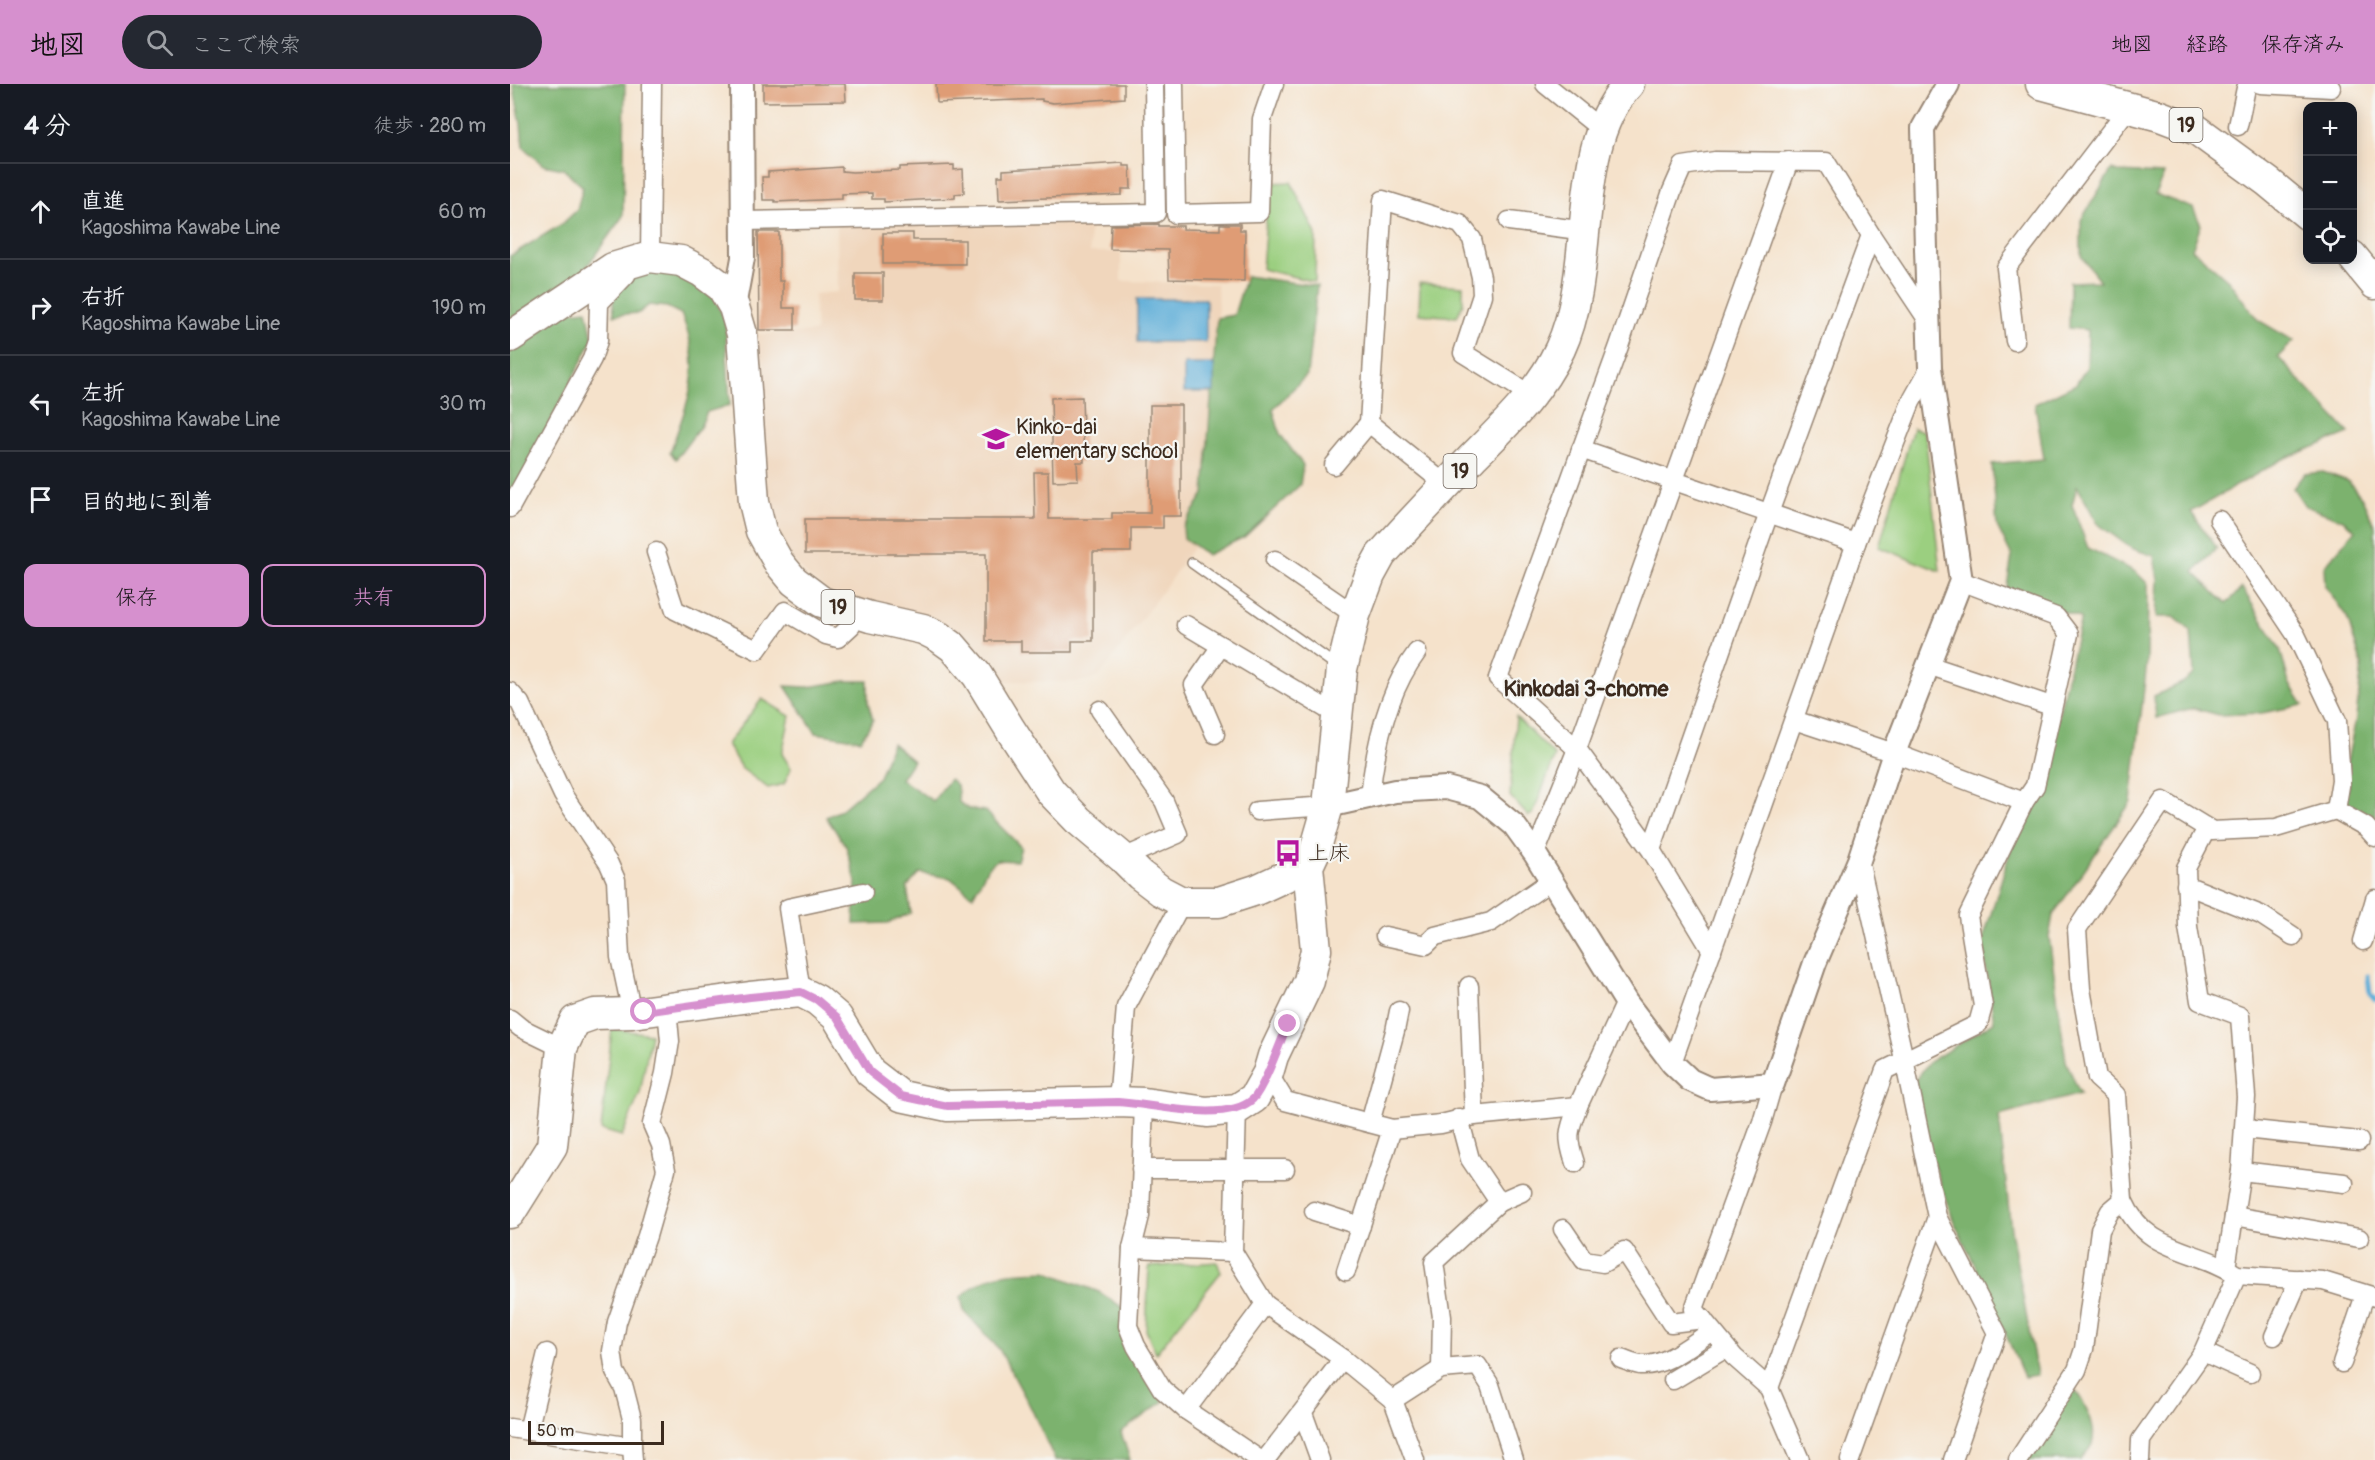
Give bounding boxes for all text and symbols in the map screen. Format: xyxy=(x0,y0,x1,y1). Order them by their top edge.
search box xyxy=(122,15,542,69)
icon: search xyxy=(143,26,176,59)
text: 地図 xyxy=(30,28,86,63)
text: ここで検索 xyxy=(191,31,301,59)
text: 地図 xyxy=(2111,31,2153,58)
text: 経路 xyxy=(2186,31,2228,58)
text: 保存済み xyxy=(2261,31,2345,58)
map controls xyxy=(2303,102,2357,264)
button: + xyxy=(2303,102,2357,156)
road number: 19 xyxy=(2170,108,2202,142)
text: 4 分 xyxy=(24,110,71,142)
text: 徒歩 · 280 m xyxy=(374,113,486,138)
button: − xyxy=(2303,156,2357,210)
text: 直進 xyxy=(81,187,125,215)
icon: ahead xyxy=(24,195,57,228)
text: 60 m xyxy=(439,199,486,224)
button: locate xyxy=(2303,210,2357,264)
text: Kagoshima Kawabe Line xyxy=(81,215,280,240)
text: 右折 xyxy=(81,283,125,311)
icon: right xyxy=(24,291,57,324)
text: 190 m xyxy=(432,295,486,320)
text: Kagoshima Kawabe Line xyxy=(81,311,280,336)
text: 左折 xyxy=(81,379,125,407)
icon: left xyxy=(24,387,57,420)
text: 30 m xyxy=(439,391,486,416)
text: Kagoshima Kawabe Line xyxy=(81,407,280,432)
place label: Kinko-dai elementary school xyxy=(1016,414,1178,465)
school or university icon: Kinko-dai elementary school xyxy=(981,424,1011,454)
road number: 19 xyxy=(1444,454,1476,488)
icon: arrive xyxy=(24,483,57,516)
text: 目的地に到着 xyxy=(81,488,213,516)
button: 保存 xyxy=(24,564,249,627)
button: 共有 xyxy=(261,564,486,627)
road number: 19 xyxy=(822,590,854,624)
district label: Kinkodai 3-chome xyxy=(1504,675,1670,703)
bus stop icon: 上床 xyxy=(1273,838,1303,868)
place label: 上床 xyxy=(1308,840,1350,867)
route start xyxy=(630,998,656,1024)
route end xyxy=(1274,1010,1300,1036)
scale bar xyxy=(528,1418,664,1446)
text: 50 m xyxy=(537,1421,574,1441)

